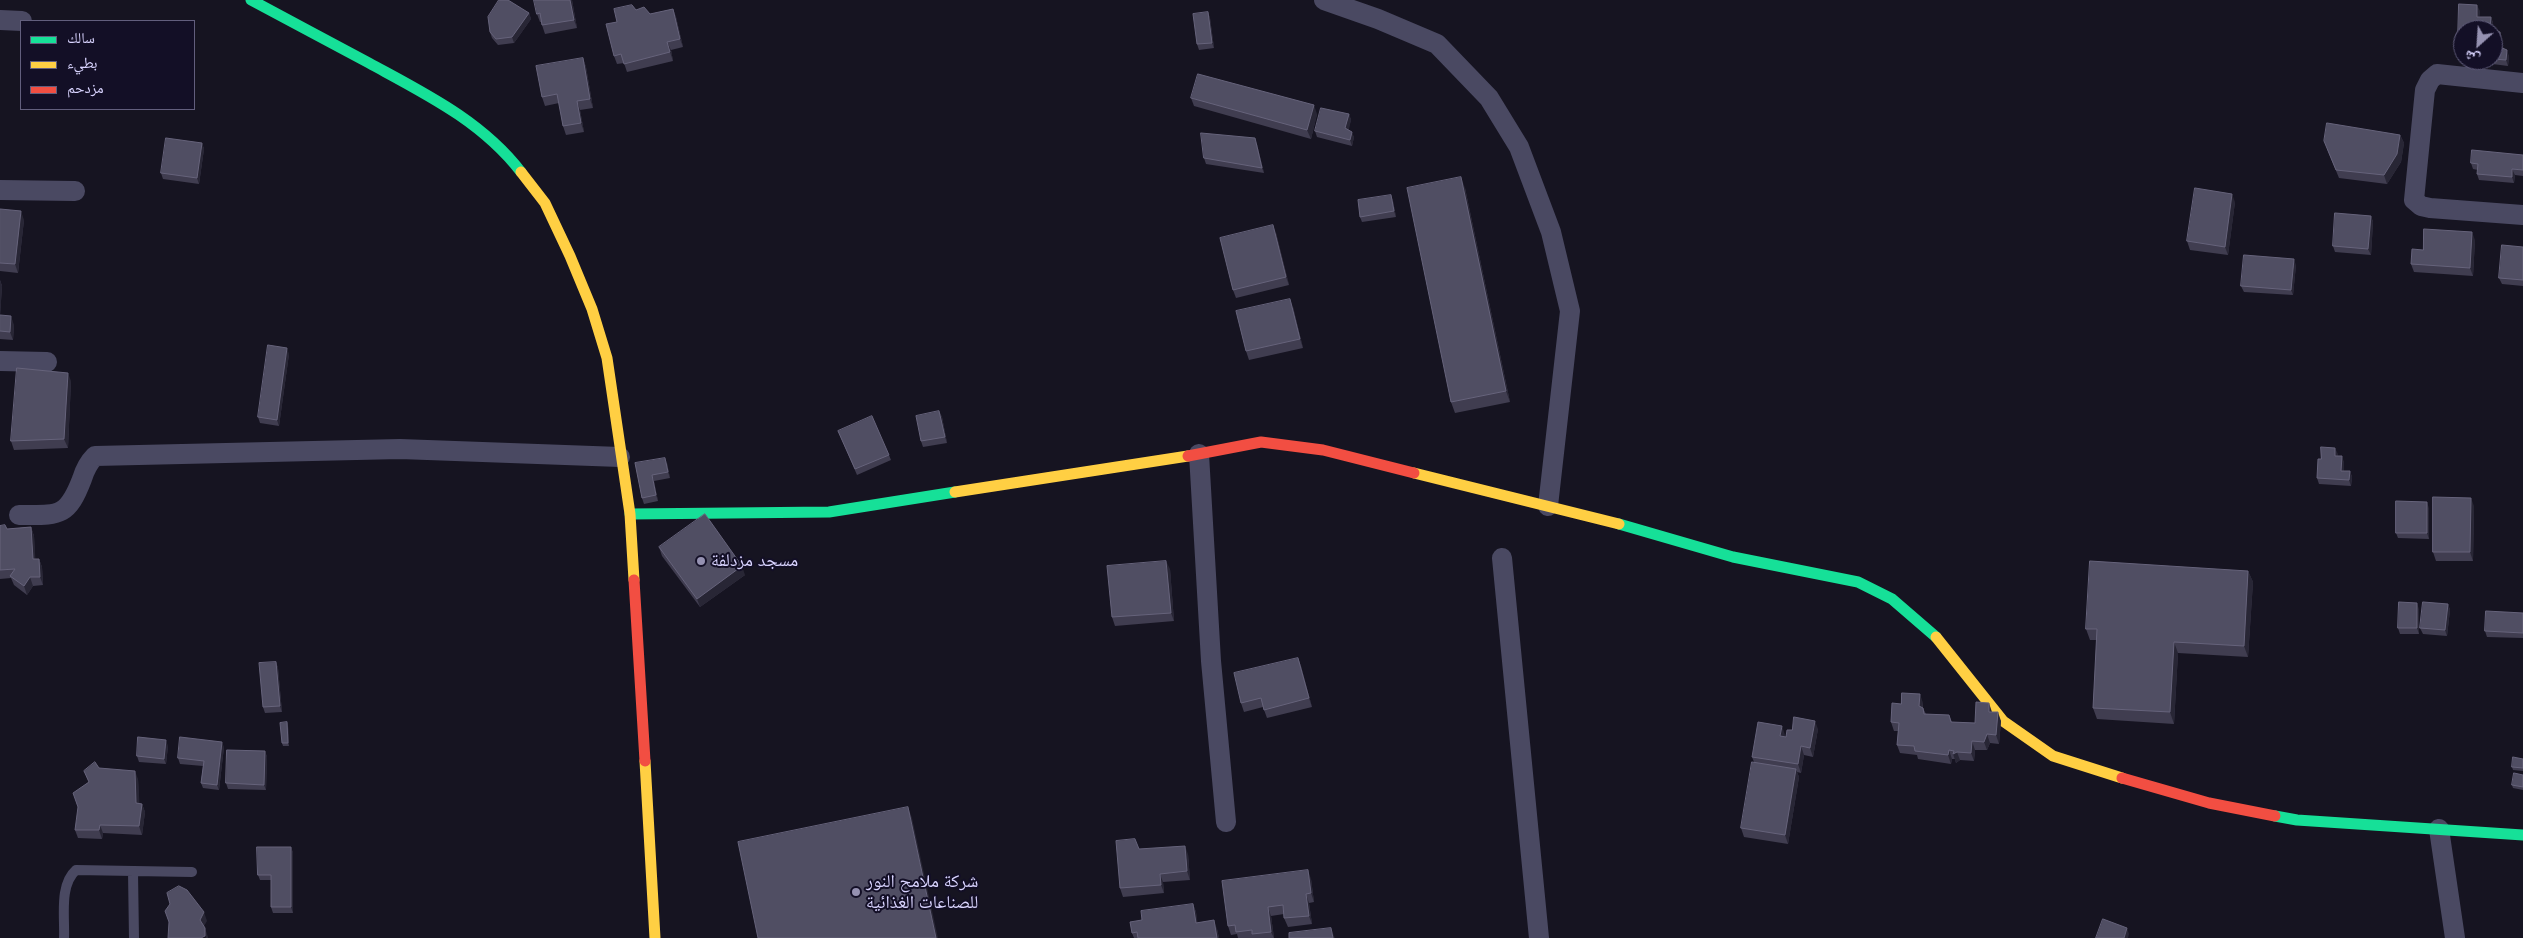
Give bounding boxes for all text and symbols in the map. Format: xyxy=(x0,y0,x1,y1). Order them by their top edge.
legend xyxy=(20,20,195,110)
north arrow xyxy=(2453,20,2503,70)
text: سالك xyxy=(67,27,95,48)
text: ش xyxy=(2461,45,2483,70)
text: بطيء xyxy=(67,52,97,73)
text: مزدحم xyxy=(67,77,104,98)
place label: مسجد مزدلفة xyxy=(711,550,798,572)
marker: مسجد مزدلفة xyxy=(695,555,707,567)
place label: شركة ملامح النور للصناعات الغذائية xyxy=(866,871,978,914)
marker: شركة ملامح النور للصناعات الغذائية xyxy=(850,886,862,898)

